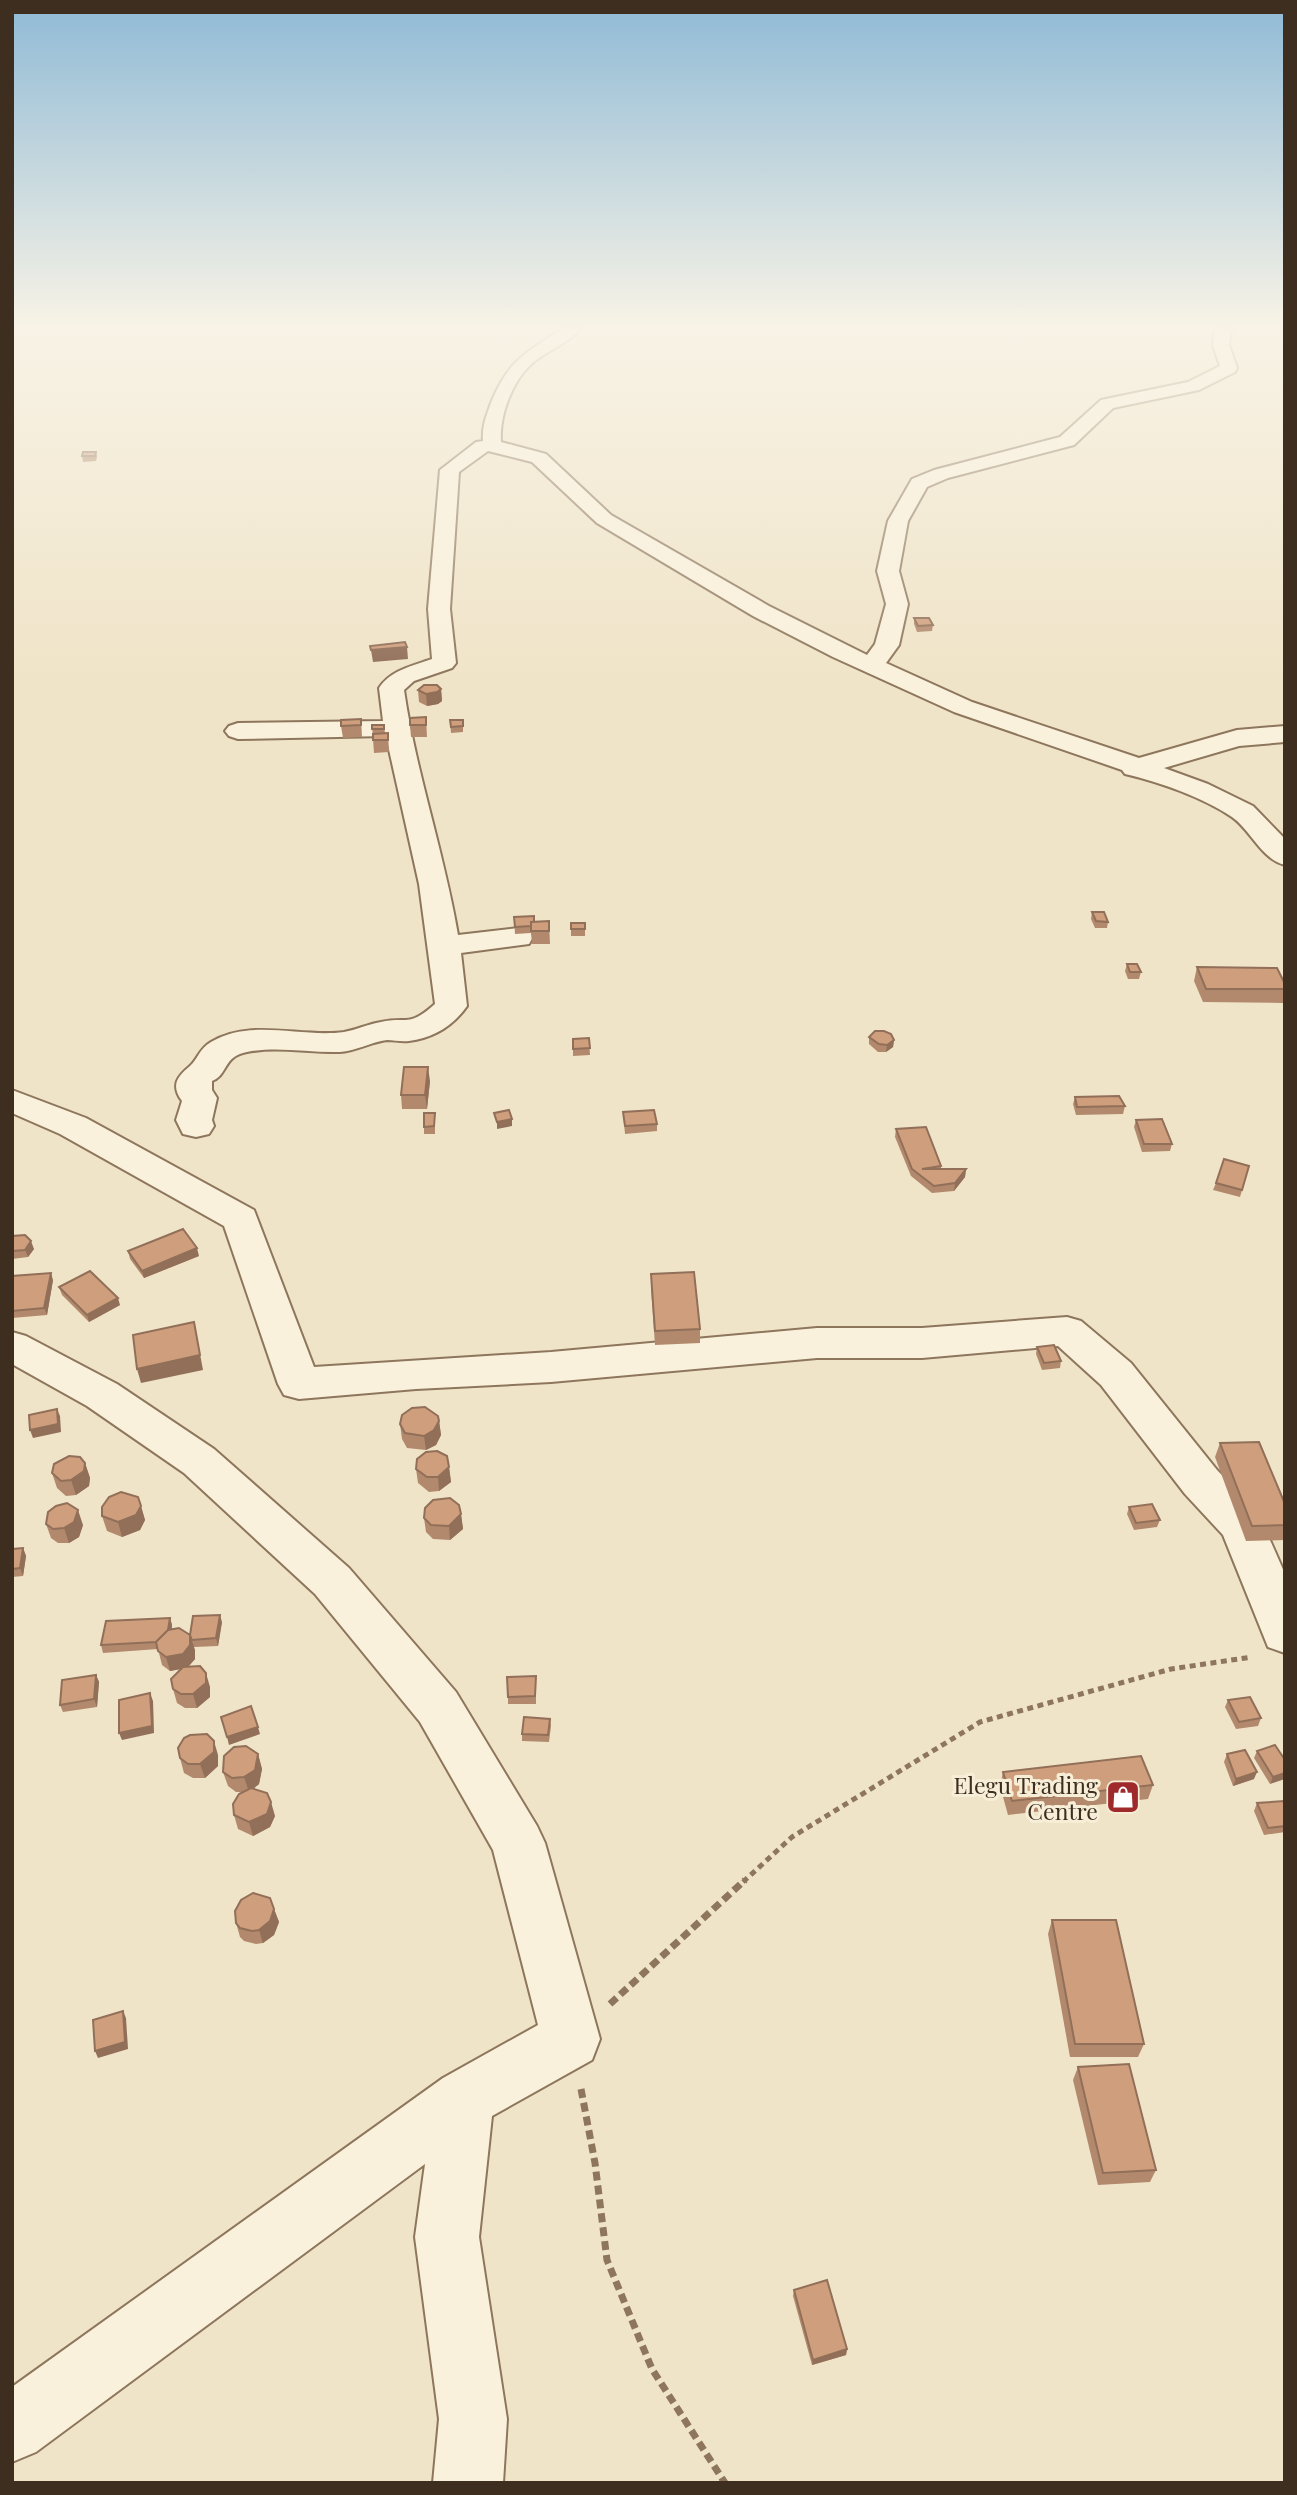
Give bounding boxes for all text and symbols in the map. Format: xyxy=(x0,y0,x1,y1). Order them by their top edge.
place label: Elegu Trading Centre xyxy=(954,1769,1098,1826)
shop icon: Elegu Trading Centre xyxy=(1104,1778,1142,1816)

